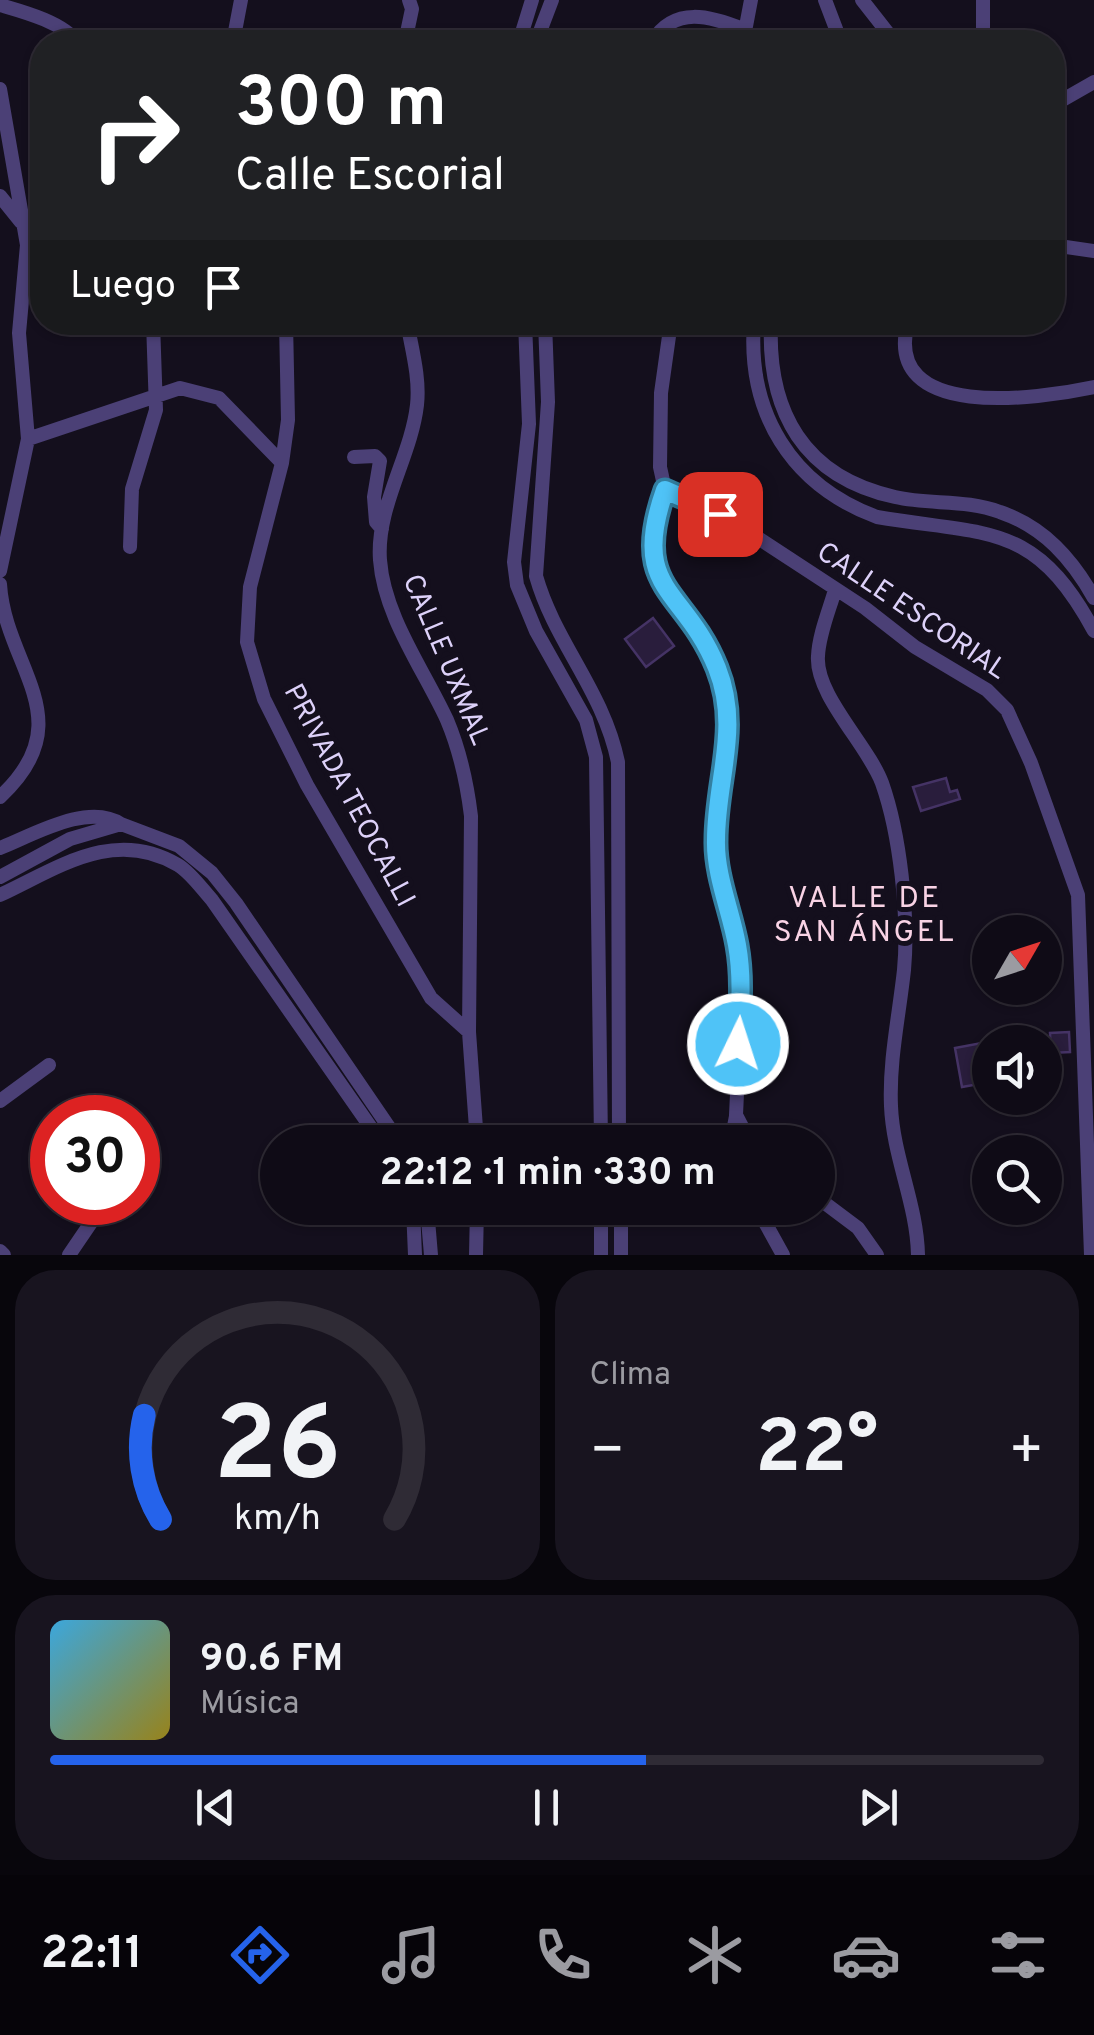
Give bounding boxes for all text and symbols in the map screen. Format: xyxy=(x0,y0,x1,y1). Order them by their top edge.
text: 300 m xyxy=(235,62,447,151)
icon: right xyxy=(70,70,200,200)
text: Calle Escorial xyxy=(235,149,505,206)
icon: arrive xyxy=(196,260,251,315)
text: Luego xyxy=(70,263,176,312)
pin xyxy=(678,472,763,557)
icon: arrive xyxy=(693,487,748,542)
street label: CALLE ESCORIAL xyxy=(809,535,1013,689)
street label: CALLE UXMAL xyxy=(393,569,497,751)
street label: PRIVADA TEOCALLI xyxy=(274,678,422,914)
district label: VALLE DE SAN ÁNGEL xyxy=(774,881,956,952)
north arrow xyxy=(972,915,1062,1005)
map controls xyxy=(972,915,1062,1225)
position arrow xyxy=(686,992,790,1096)
button: sound xyxy=(972,1025,1062,1115)
speed limit sign: 30 xyxy=(30,1095,160,1225)
button: search xyxy=(972,1135,1062,1225)
text: 22:12 · 1 min · 330 m xyxy=(379,1150,716,1199)
text: Clima xyxy=(590,1356,671,1396)
text: 26 xyxy=(213,1385,341,1517)
text: 22° xyxy=(755,1404,878,1499)
text: − xyxy=(590,1418,625,1488)
text: + xyxy=(1009,1418,1044,1488)
text: km/h xyxy=(234,1497,321,1543)
text: 90.6 FM xyxy=(200,1636,343,1685)
text: Música xyxy=(200,1685,299,1725)
icon: previous xyxy=(188,1780,243,1835)
icon: pause xyxy=(519,1780,574,1835)
icon: next xyxy=(851,1780,906,1835)
icon: directions xyxy=(225,1920,295,1990)
icon: music xyxy=(376,1920,446,1990)
icon: phone xyxy=(528,1920,598,1990)
icon: climate xyxy=(680,1920,750,1990)
icon: car xyxy=(831,1920,901,1990)
icon: filters xyxy=(983,1920,1053,1990)
text: 22:11 xyxy=(41,1927,143,1984)

